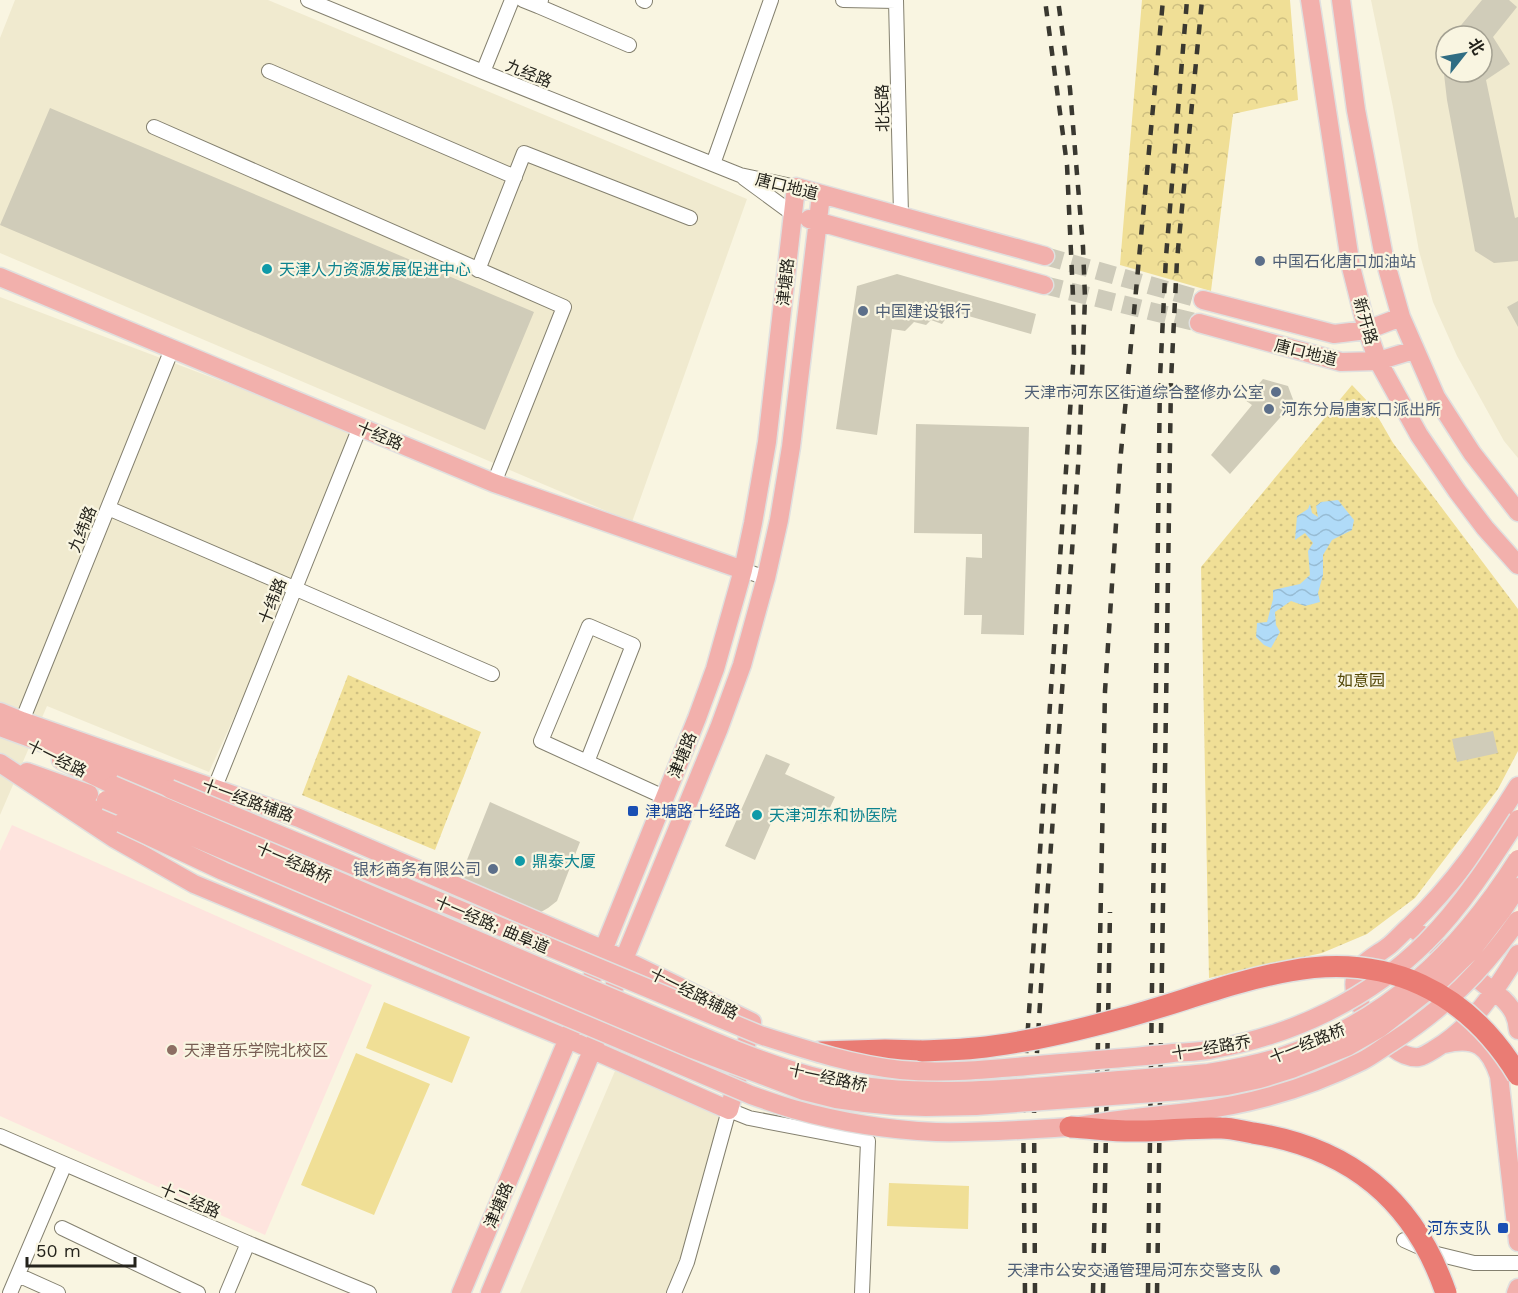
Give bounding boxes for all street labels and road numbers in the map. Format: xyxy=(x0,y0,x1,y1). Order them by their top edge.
street label: 九经路 xyxy=(503,56,555,91)
street label: 北长路 xyxy=(873,84,892,132)
street label: 唐口地道 xyxy=(754,170,820,203)
street label: 津塘路 xyxy=(774,257,797,307)
street label: 新开路 xyxy=(1350,295,1381,347)
street label: 唐口地道 xyxy=(1273,336,1339,369)
street label: 十经路 xyxy=(354,417,406,454)
street label: 九纬路 xyxy=(65,503,100,555)
street label: 十纬路 xyxy=(255,575,290,627)
street label: 津塘路 xyxy=(665,729,700,781)
street label: 十一经路 xyxy=(24,736,90,781)
street label: 十一经路辅路 xyxy=(199,775,296,826)
street label: 十一经路桥 xyxy=(253,838,334,887)
street label: 十一经路; 曲阜道 xyxy=(432,892,552,957)
street label: 十一经路辅路 xyxy=(646,964,741,1023)
street label: 十一经路桥 xyxy=(1267,1020,1348,1067)
street label: 十一经路乔 xyxy=(1170,1032,1252,1063)
street label: 十一经路桥 xyxy=(787,1060,869,1095)
street label: 十二经路 xyxy=(157,1179,223,1222)
street label: 津塘路 xyxy=(480,1179,517,1231)

